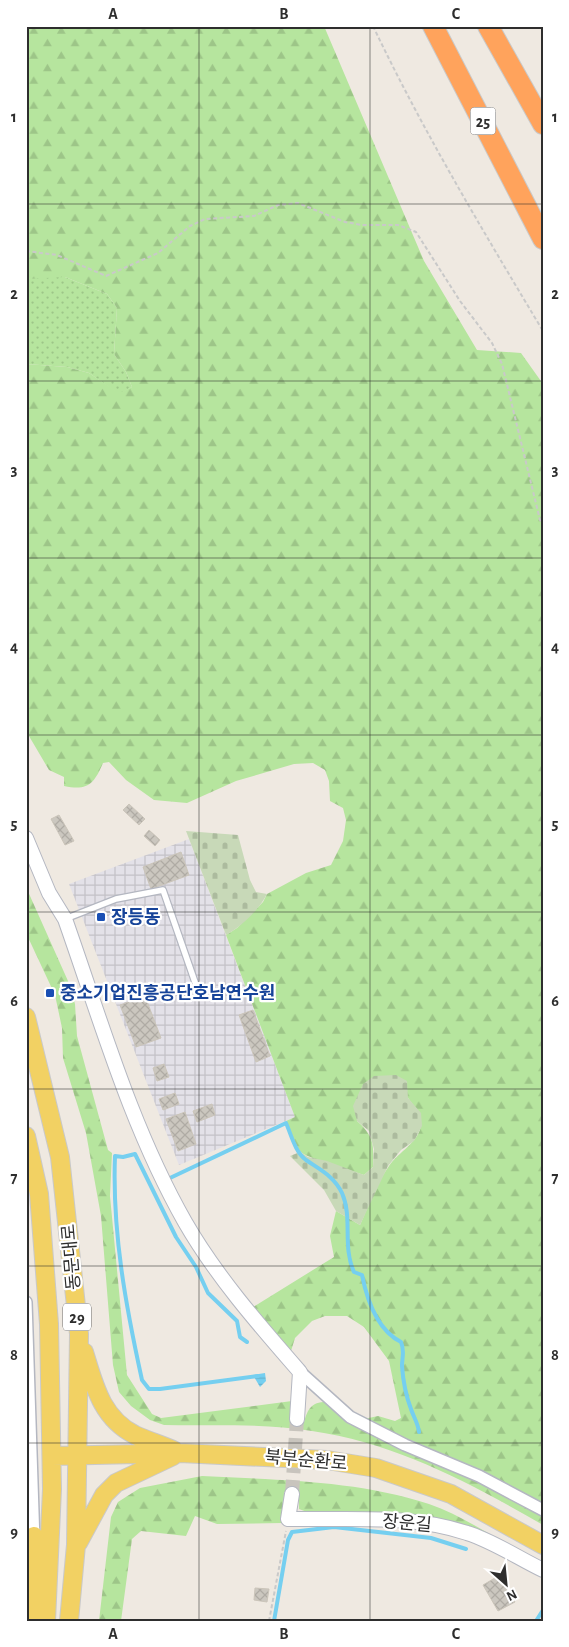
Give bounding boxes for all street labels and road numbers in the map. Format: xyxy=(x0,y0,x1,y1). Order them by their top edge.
road number: 25 xyxy=(470,108,496,134)
street label: 동문대로 xyxy=(59,1223,84,1291)
road number: 29 xyxy=(63,1304,91,1330)
street label: 북부순환로 xyxy=(264,1446,348,1474)
street label: 장운길 xyxy=(381,1511,433,1535)

